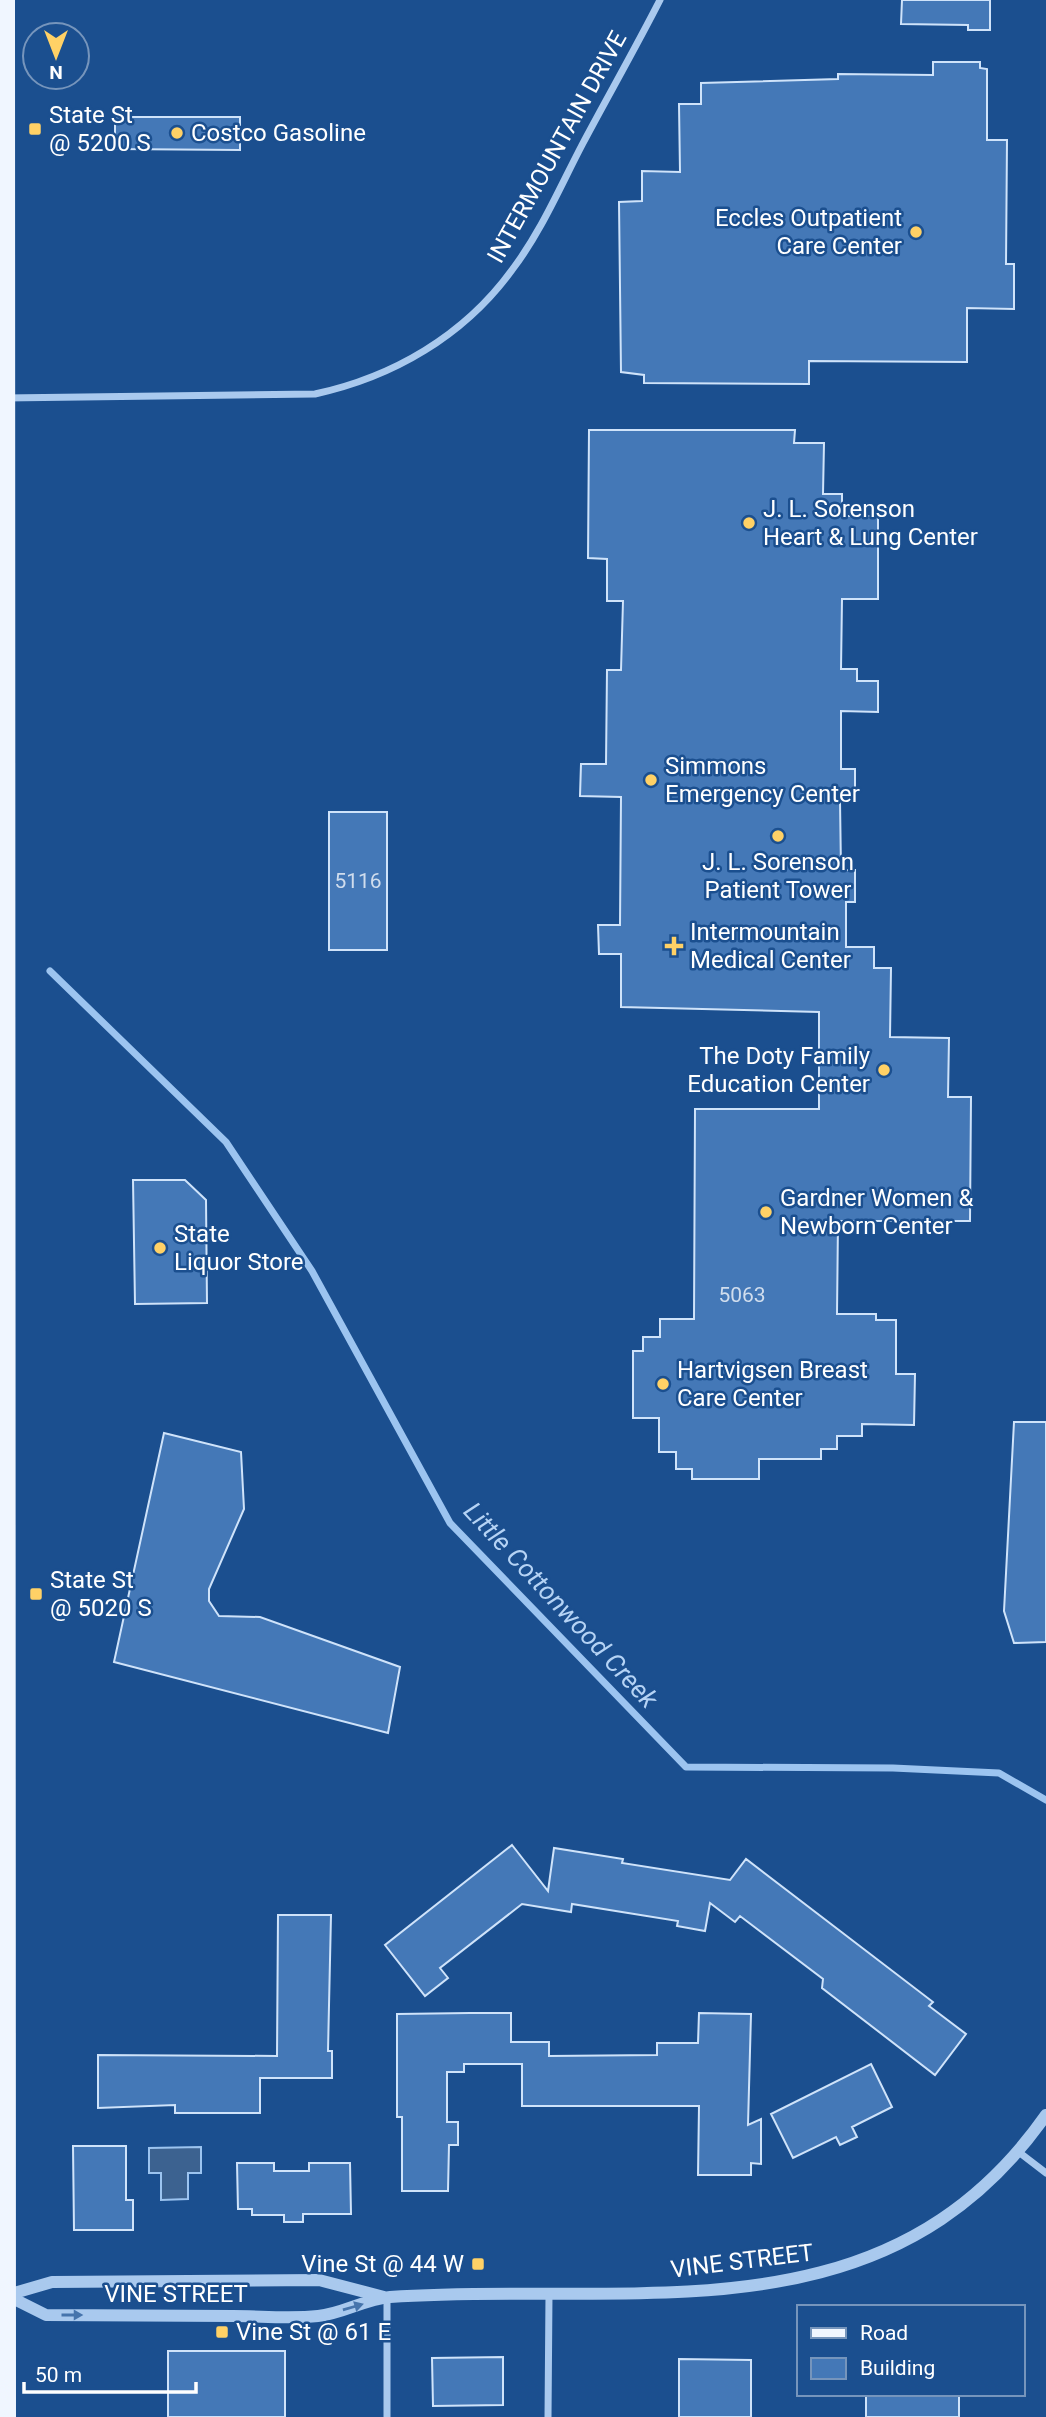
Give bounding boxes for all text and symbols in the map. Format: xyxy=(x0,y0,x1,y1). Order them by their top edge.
north arrow xyxy=(21,21,91,91)
street label: INTERMOUNTAIN DRIVE xyxy=(482,26,632,268)
text: N xyxy=(49,61,63,84)
place label: State St @ 5200 S xyxy=(49,101,151,157)
place label: Costco Gasoline xyxy=(191,119,366,147)
marker: State St @ 5200 S xyxy=(27,121,43,137)
marker: Costco Gasoline xyxy=(169,125,185,141)
place label: Eccles Outpatient Care Center xyxy=(715,204,902,260)
marker: Eccles Outpatient Care Center xyxy=(908,224,924,240)
place label: J. L. Sorenson Heart & Lung Center xyxy=(763,495,978,551)
marker: J. L. Sorenson Heart & Lung Center xyxy=(741,515,757,531)
place label: Simmons Emergency Center xyxy=(665,752,860,808)
marker: Simmons Emergency Center xyxy=(643,772,659,788)
marker: J. L. Sorenson Patient Tower xyxy=(770,828,786,844)
place label: J. L. Sorenson Patient Tower xyxy=(702,848,854,904)
house number: 5116 xyxy=(334,869,382,893)
place label: Intermountain Medical Center xyxy=(690,918,851,974)
marker: Intermountain Medical Center xyxy=(664,936,684,956)
place label: The Doty Family Education Center xyxy=(687,1042,871,1098)
marker: The Doty Family Education Center xyxy=(876,1062,892,1078)
place label: Gardner Women & Newborn Center xyxy=(780,1184,974,1240)
marker: Gardner Women & Newborn Center xyxy=(758,1204,774,1220)
place label: State Liquor Store xyxy=(174,1220,304,1276)
marker: State Liquor Store xyxy=(152,1240,168,1256)
house number: 5063 xyxy=(718,1283,766,1307)
place label: Hartvigsen Breast Care Center xyxy=(677,1356,868,1412)
marker: Hartvigsen Breast Care Center xyxy=(655,1376,671,1392)
water label: Little Cottonwood Creek xyxy=(458,1496,665,1715)
place label: State St @ 5020 S xyxy=(50,1566,152,1622)
marker: State St @ 5020 S xyxy=(28,1586,44,1602)
street label: VINE STREET xyxy=(669,2238,815,2284)
place label: Vine St @ 44 W xyxy=(301,2250,464,2278)
marker: Vine St @ 44 W xyxy=(470,2256,486,2272)
street label: VINE STREET xyxy=(104,2280,248,2308)
one-way arrow xyxy=(343,2301,364,2311)
legend xyxy=(797,2305,1025,2396)
one-way arrow xyxy=(61,2309,83,2321)
place label: Vine St @ 61 E xyxy=(236,2318,391,2346)
text: Road xyxy=(860,2321,908,2345)
marker: Vine St @ 61 E xyxy=(214,2324,230,2340)
scale bar xyxy=(24,2350,196,2394)
text: Building xyxy=(860,2356,935,2380)
text: 50 m xyxy=(35,2363,82,2387)

